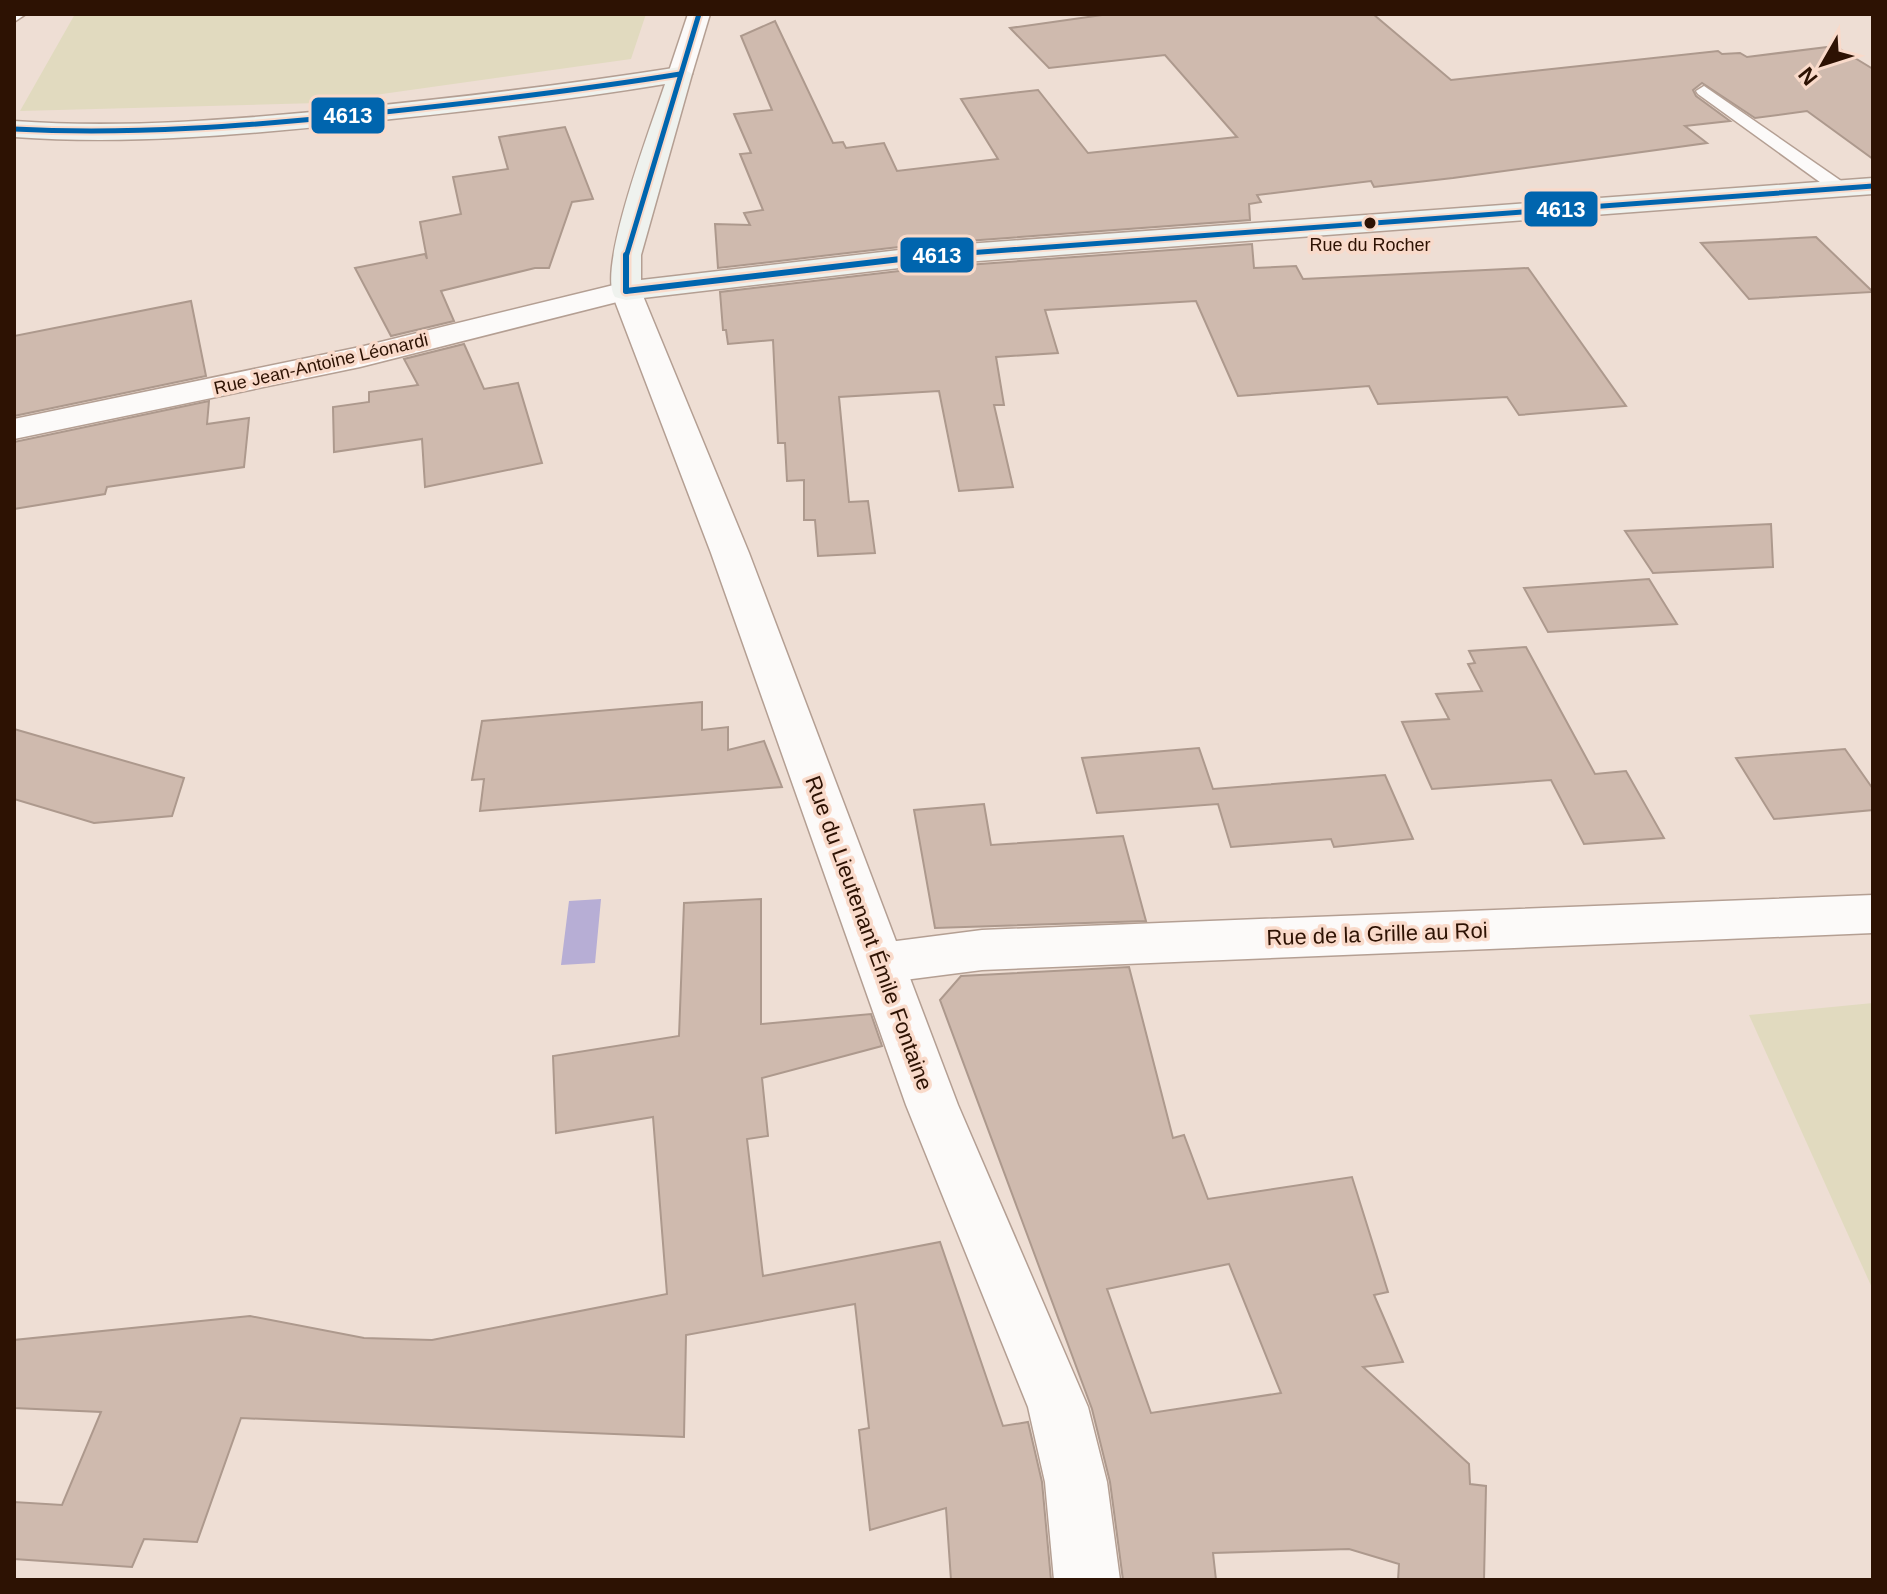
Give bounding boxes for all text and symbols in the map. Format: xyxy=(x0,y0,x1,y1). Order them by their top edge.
north arrow xyxy=(1783,24,1863,104)
text: N xyxy=(1793,62,1823,90)
line badge: 4613 xyxy=(310,96,386,135)
text: 4613 xyxy=(324,103,372,128)
line badge: 4613 xyxy=(1523,190,1599,228)
text: 4613 xyxy=(1537,197,1585,222)
marker: Rue du Rocher xyxy=(1362,215,1378,231)
place label: Rue du Rocher xyxy=(1309,235,1431,255)
line badge: 4613 xyxy=(899,236,975,274)
text: 4613 xyxy=(913,243,961,268)
street label: Rue Jean-Antoine Léonardi xyxy=(212,330,430,398)
street label: Rue du Lieutenant Émile Fontaine xyxy=(800,772,938,1094)
street label: Rue de la Grille au Roi xyxy=(1266,918,1488,950)

